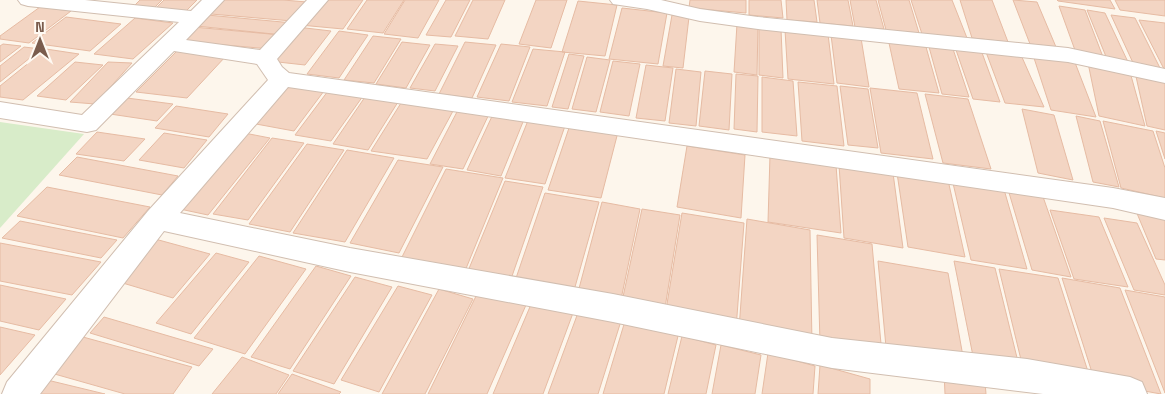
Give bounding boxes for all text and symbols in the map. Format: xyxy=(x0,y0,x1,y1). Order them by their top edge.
north arrow xyxy=(15,15,65,65)
text: N xyxy=(35,18,45,36)

